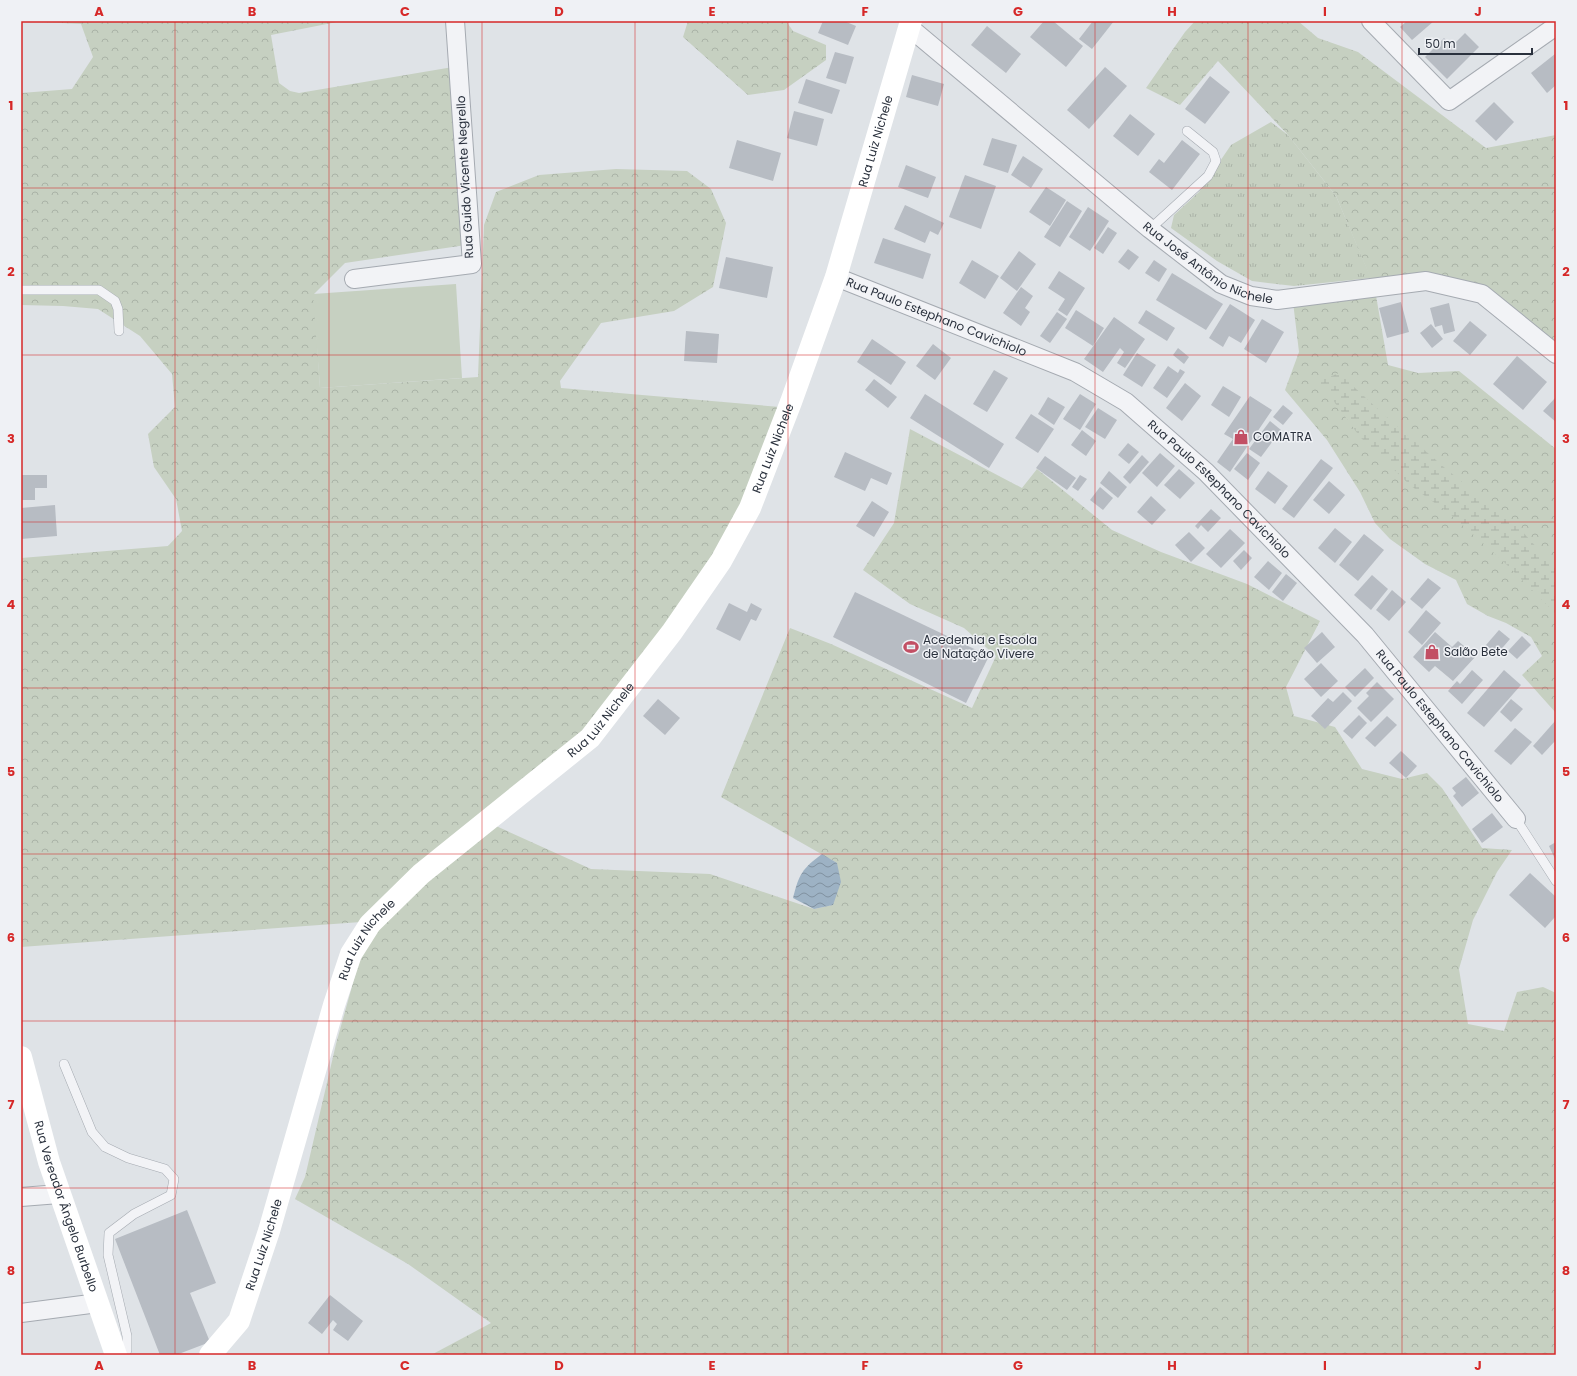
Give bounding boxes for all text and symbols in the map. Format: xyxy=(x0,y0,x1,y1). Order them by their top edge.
text: A xyxy=(94,2,104,21)
text: B xyxy=(248,2,257,21)
text: C xyxy=(400,2,410,21)
text: D xyxy=(554,2,564,21)
text: E xyxy=(708,2,716,21)
text: F xyxy=(861,2,869,21)
text: G xyxy=(1013,2,1023,21)
text: H xyxy=(1167,2,1177,21)
text: I xyxy=(1323,2,1327,21)
text: J xyxy=(1474,2,1482,21)
scale bar xyxy=(1419,30,1532,56)
text: 50 m xyxy=(1425,35,1456,52)
street label: Rua Luiz Nichele xyxy=(854,93,897,189)
street label: Rua Guido Vicente Negrello xyxy=(452,95,477,259)
text: 1 xyxy=(9,96,13,115)
text: 1 xyxy=(1564,96,1568,115)
street label: Rua José Antônio Nichele xyxy=(1140,218,1274,307)
text: 2 xyxy=(7,262,15,281)
text: 2 xyxy=(1562,262,1570,281)
street label: Rua Paulo Estephano Cavichiolo xyxy=(844,273,1030,360)
street label: Rua Luiz Nichele xyxy=(748,401,798,496)
street label: Rua Paulo Estephano Cavichiolo xyxy=(1144,416,1295,562)
shop icon: COMATRA xyxy=(1232,428,1250,446)
place label: COMATRA xyxy=(1253,428,1312,445)
text: 3 xyxy=(7,429,15,448)
text: 3 xyxy=(1562,429,1570,448)
text: 4 xyxy=(7,595,16,614)
text: 4 xyxy=(1562,595,1571,614)
place label: Acedemia e Escola de Natação Vivere xyxy=(923,631,1037,662)
sports icon: Acedemia e Escola de Natação Vivere xyxy=(902,638,920,656)
shop icon: Salão Bete xyxy=(1423,643,1441,661)
place label: Salão Bete xyxy=(1444,643,1508,660)
street label: Rua Paulo Estephano Cavichiolo xyxy=(1372,646,1508,806)
street label: Rua Luiz Nichele xyxy=(563,679,638,761)
text: 5 xyxy=(7,762,15,781)
text: 5 xyxy=(1562,762,1570,781)
street label: Rua Luiz Nichele xyxy=(334,895,399,982)
text: 6 xyxy=(7,928,15,947)
text: 6 xyxy=(1562,928,1570,947)
text: 7 xyxy=(8,1095,15,1114)
text: 7 xyxy=(1563,1095,1570,1114)
street label: Rua Vereador Ângelo Burbello xyxy=(30,1119,103,1294)
street label: Rua Luiz Nichele xyxy=(241,1197,286,1292)
text: 8 xyxy=(7,1261,15,1280)
text: 8 xyxy=(1562,1261,1570,1280)
text: A xyxy=(94,1356,104,1375)
text: B xyxy=(248,1356,257,1375)
text: C xyxy=(400,1356,410,1375)
text: D xyxy=(554,1356,564,1375)
text: E xyxy=(708,1356,716,1375)
text: F xyxy=(861,1356,869,1375)
text: G xyxy=(1013,1356,1023,1375)
text: H xyxy=(1167,1356,1177,1375)
text: I xyxy=(1323,1356,1327,1375)
text: J xyxy=(1474,1356,1482,1375)

